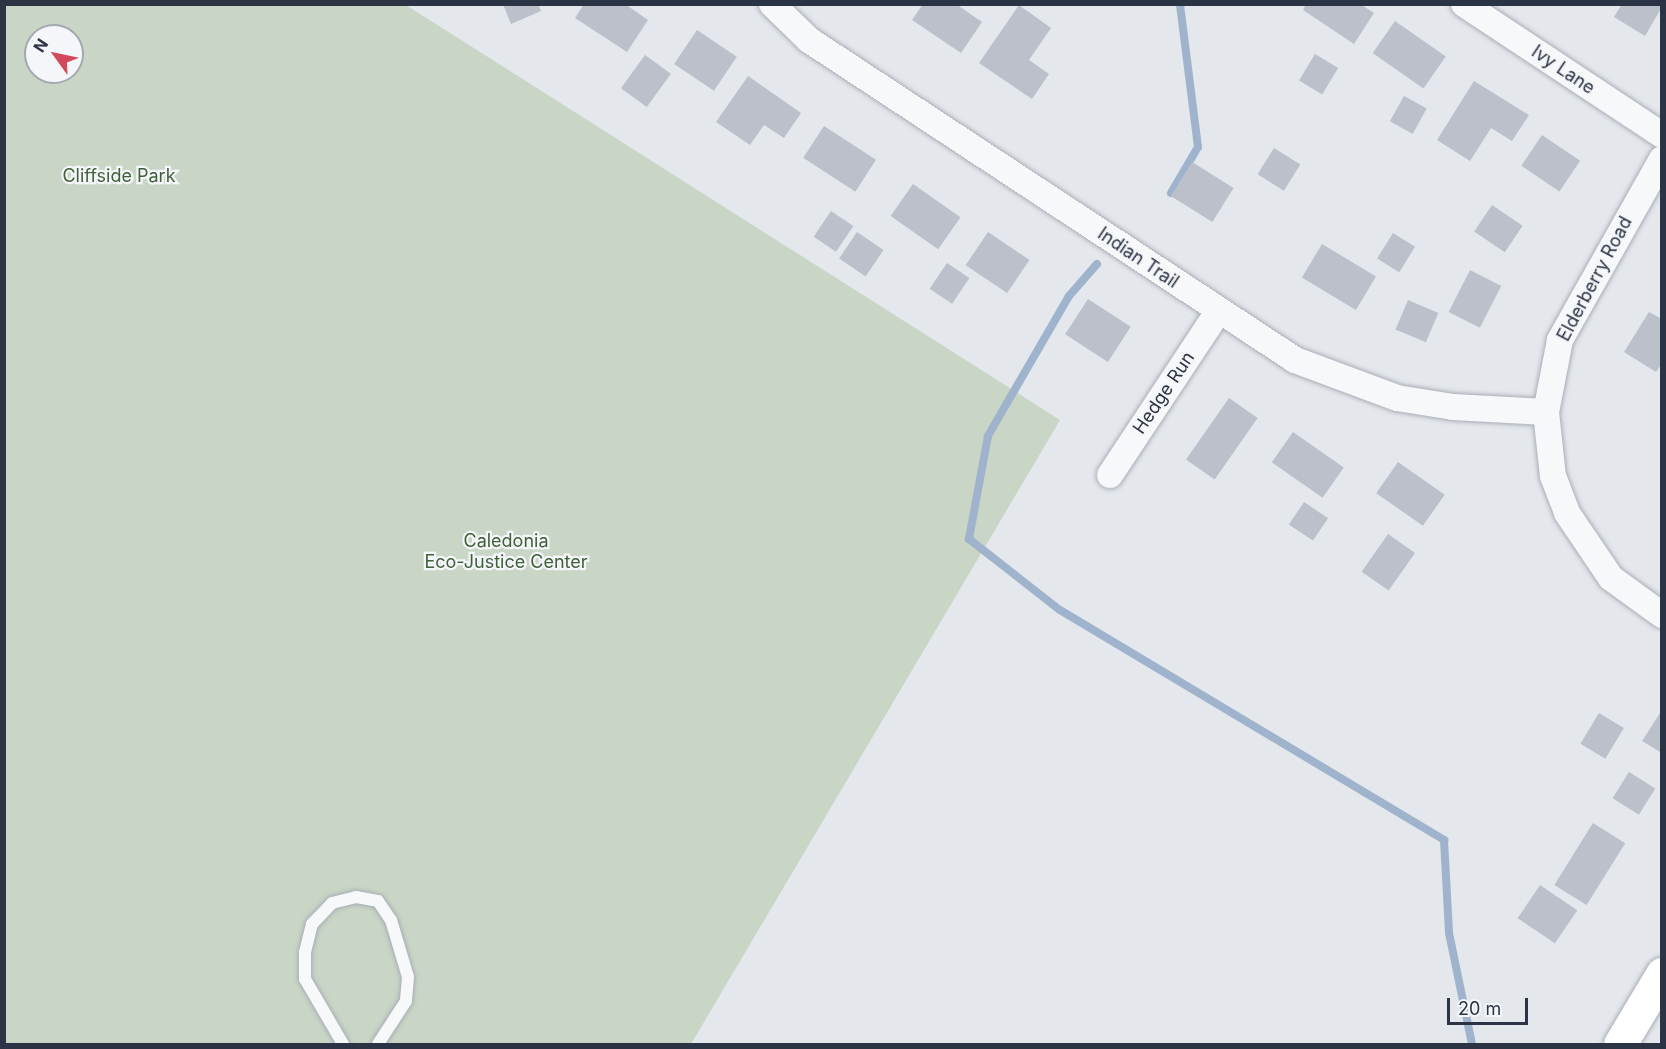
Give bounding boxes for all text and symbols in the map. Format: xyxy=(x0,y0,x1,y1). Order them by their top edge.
north arrow xyxy=(24,24,84,84)
text: N xyxy=(29,35,52,56)
street label: Ivy Lane xyxy=(1527,41,1599,99)
park label: Cliffside Park xyxy=(62,165,176,187)
street label: Elderberry Road xyxy=(1553,213,1637,345)
street label: Indian Trail xyxy=(1093,223,1183,293)
street label: Hedge Run xyxy=(1129,348,1199,438)
park label: Caledonia Eco-Justice Center xyxy=(424,531,588,574)
scale bar xyxy=(1450,986,1531,1024)
text: 20 m xyxy=(1458,998,1501,1019)

